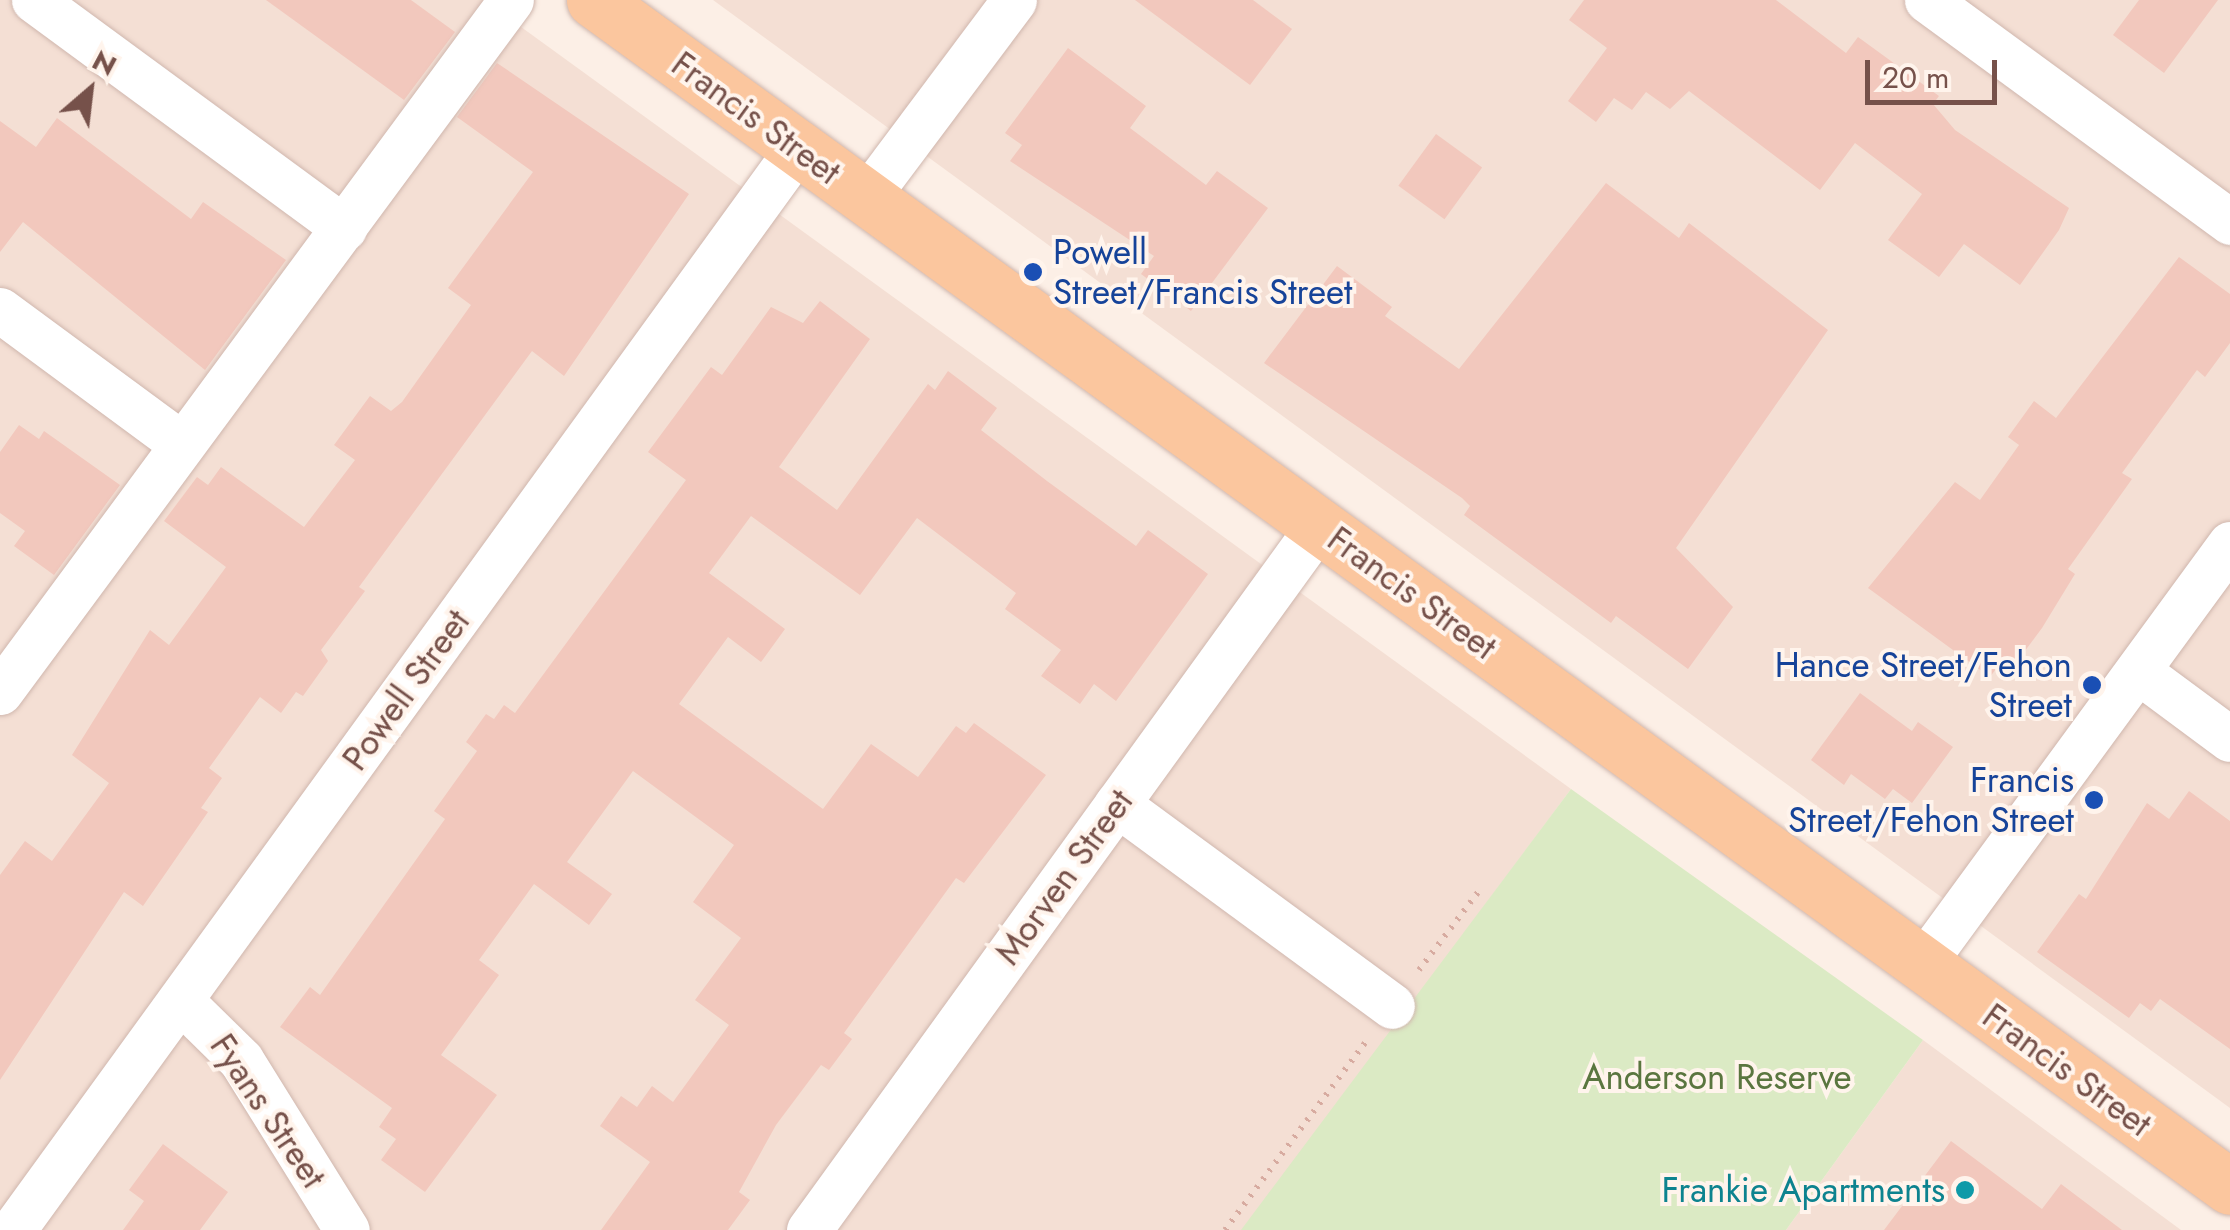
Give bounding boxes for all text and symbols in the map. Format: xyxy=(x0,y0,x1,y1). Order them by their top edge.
north arrow xyxy=(40,40,140,140)
text: N xyxy=(85,40,124,86)
scale bar xyxy=(1870,40,2002,102)
street label: Francis Street xyxy=(664,43,848,193)
text: 20 m xyxy=(1882,56,1949,99)
place label: Powell Street/Francis Street xyxy=(1053,231,1352,313)
marker: Powell Street/Francis Street xyxy=(1022,261,1044,283)
street label: Francis Street xyxy=(1320,518,1504,668)
street label: Powell Street xyxy=(334,602,478,778)
place label: Hance Street/Fehon Street xyxy=(1775,644,2072,726)
marker: Hance Street/Fehon Street xyxy=(2081,674,2103,696)
place label: Francis Street/Fehon Street xyxy=(1788,759,2074,841)
street label: Morven Street xyxy=(987,781,1141,973)
marker: Francis Street/Fehon Street xyxy=(2083,789,2105,811)
street label: Francis Street xyxy=(1975,995,2159,1145)
street label: Fyans Street xyxy=(201,1026,335,1196)
park label: Anderson Reserve xyxy=(1582,1056,1852,1098)
place label: Frankie Apartments xyxy=(1661,1169,1945,1211)
marker: Frankie Apartments xyxy=(1954,1179,1976,1201)

